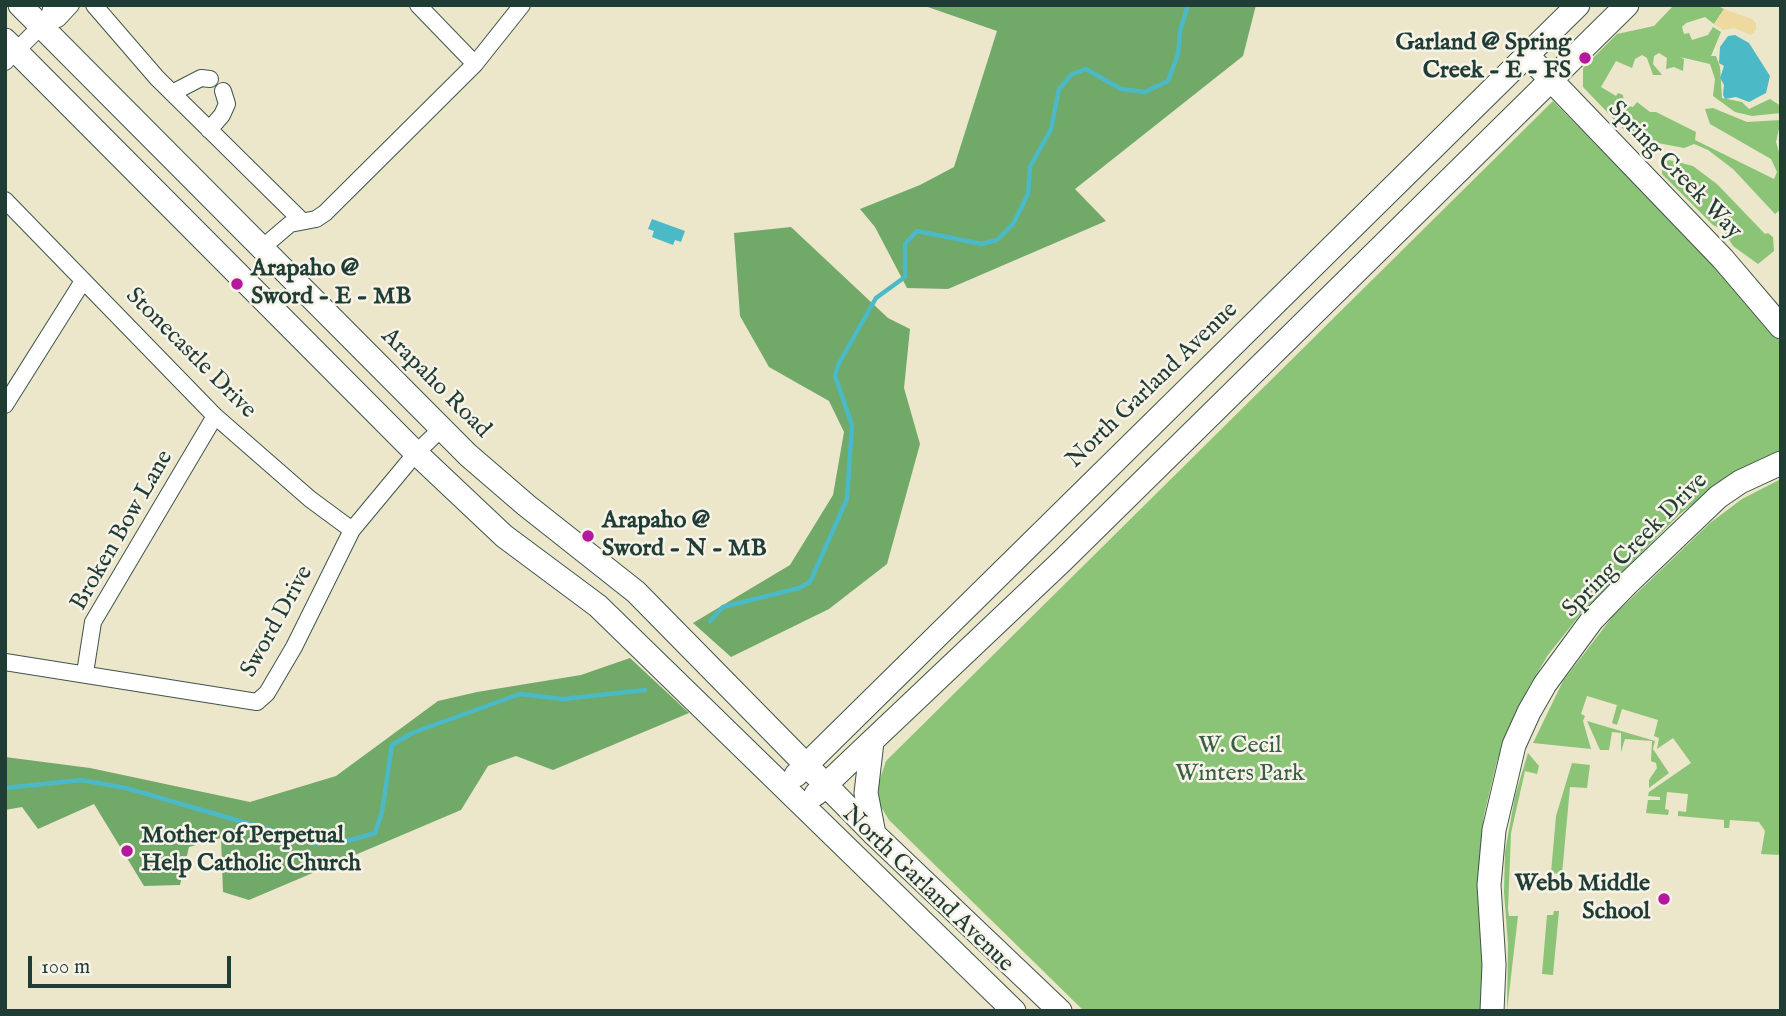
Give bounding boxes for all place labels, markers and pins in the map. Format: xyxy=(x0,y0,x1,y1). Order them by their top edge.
place label: Garland @ Spring Creek - E - FS xyxy=(1395,30,1571,86)
marker: Garland @ Spring Creek - E - FS xyxy=(1577,50,1593,66)
place label: Arapaho @ Sword - E - MB xyxy=(251,256,411,312)
marker: Arapaho @ Sword - E - MB xyxy=(229,276,245,292)
place label: Arapaho @ Sword - N - MB xyxy=(602,508,767,564)
marker: Arapaho @ Sword - N - MB xyxy=(580,528,596,544)
place label: Mother of Perpetual Help Catholic Church xyxy=(141,823,361,879)
marker: Mother of Perpetual Help Catholic Church xyxy=(119,843,135,859)
place label: Webb Middle School xyxy=(1514,871,1650,927)
marker: Webb Middle School xyxy=(1656,891,1672,907)

